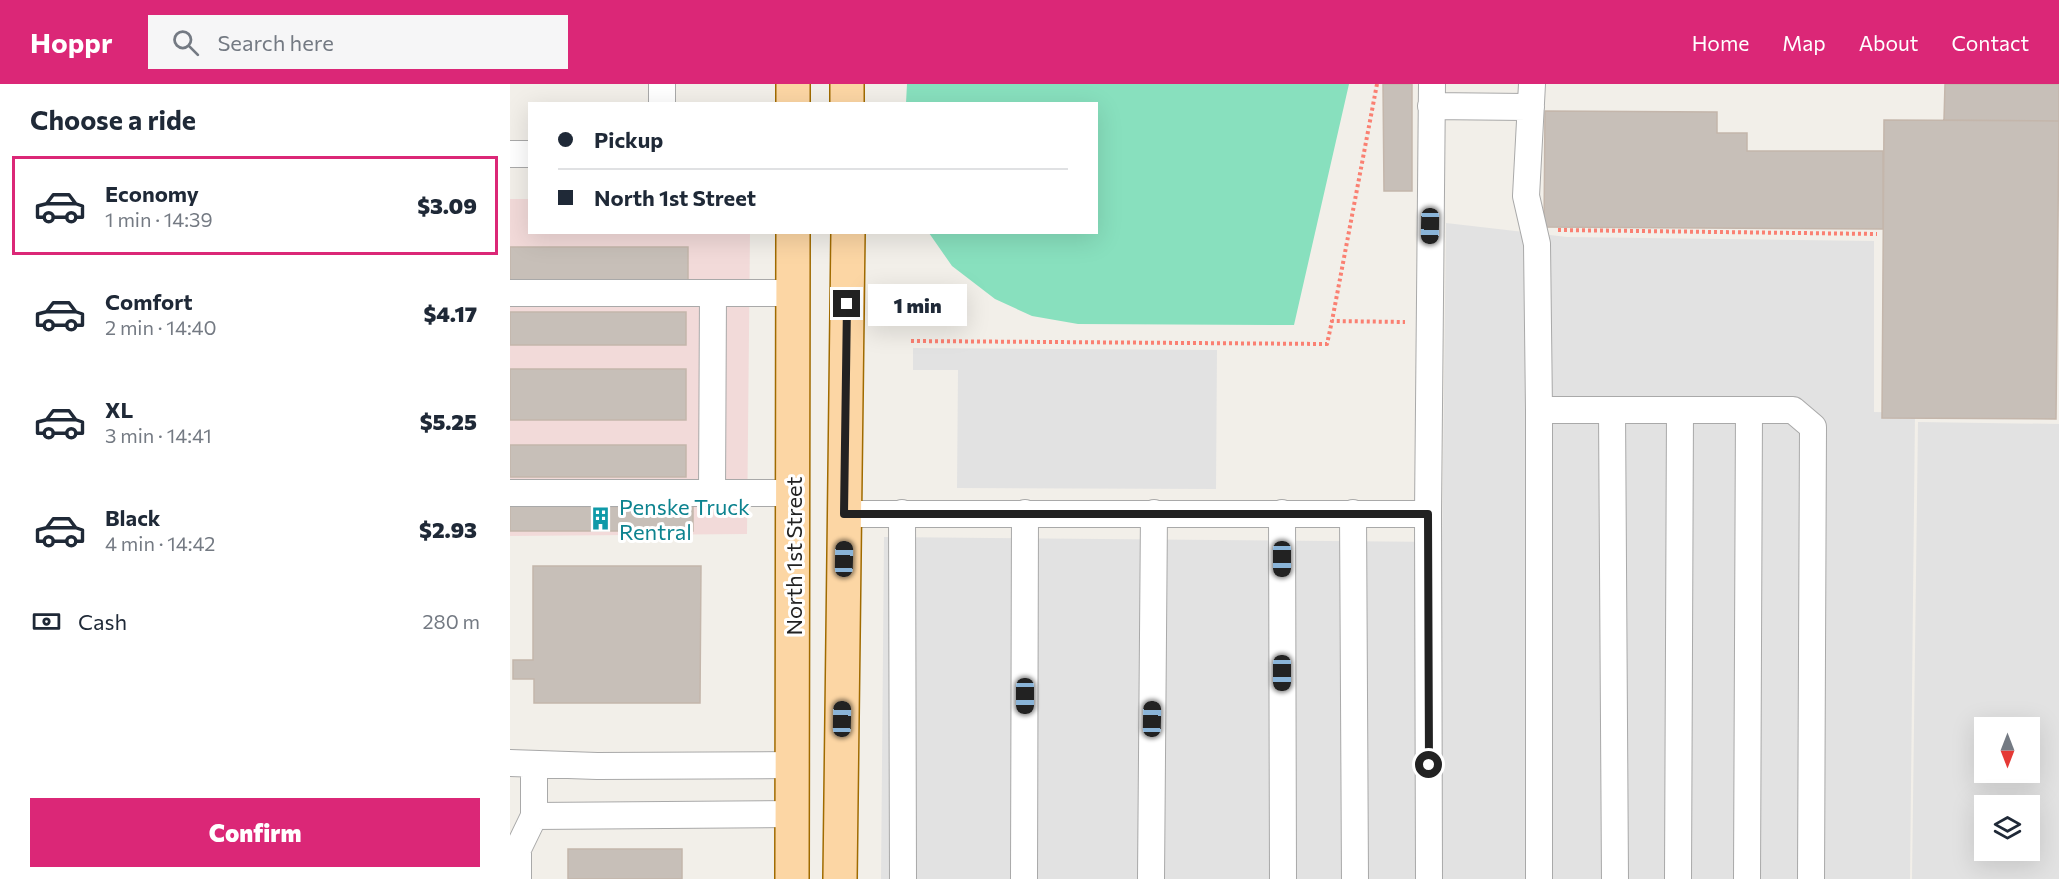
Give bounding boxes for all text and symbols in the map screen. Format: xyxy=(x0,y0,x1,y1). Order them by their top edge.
search box xyxy=(148,15,568,69)
text: Hoppr xyxy=(30,25,112,59)
icon: search xyxy=(169,26,202,59)
text: Search here xyxy=(217,29,334,56)
text: Home xyxy=(1692,30,1749,55)
text: Map xyxy=(1782,30,1826,55)
text: About xyxy=(1859,30,1918,55)
text: Contact xyxy=(1951,30,2029,55)
text: Choose a ride xyxy=(30,103,196,136)
text: Pickup xyxy=(594,126,663,153)
icon: car xyxy=(33,179,87,233)
text: Economy xyxy=(105,180,199,207)
text: North 1st Street xyxy=(594,184,756,211)
text: $3.09 xyxy=(417,192,477,219)
text: 1 min · 14:39 xyxy=(105,207,213,231)
car xyxy=(1421,208,1439,244)
callout: 1 min xyxy=(868,283,967,325)
icon: car xyxy=(33,287,87,341)
text: Comfort xyxy=(105,288,193,315)
route end xyxy=(833,290,860,317)
text: 1 min xyxy=(893,293,942,317)
text: $4.17 xyxy=(423,300,477,327)
text: 2 min · 14:40 xyxy=(105,315,217,339)
icon: car xyxy=(33,395,87,449)
text: XL xyxy=(105,396,133,423)
text: $5.25 xyxy=(420,408,477,435)
text: 3 min · 14:41 xyxy=(105,423,212,447)
street label: North 1st Street xyxy=(780,476,807,636)
place label: Penske Truck Rentral xyxy=(619,493,750,545)
icon: car xyxy=(33,503,87,557)
text: Black xyxy=(105,504,160,531)
building icon: Penske Truck Rentral xyxy=(588,506,614,532)
text: $2.93 xyxy=(419,516,477,543)
text: 4 min · 14:42 xyxy=(105,531,215,555)
car xyxy=(835,541,853,577)
car xyxy=(1273,541,1291,577)
icon: cash xyxy=(30,605,63,638)
text: Cash xyxy=(78,608,127,635)
text: 280 m xyxy=(422,609,480,633)
car xyxy=(1273,655,1291,691)
car xyxy=(1016,678,1034,714)
car xyxy=(833,701,851,737)
car xyxy=(1143,701,1161,737)
north arrow xyxy=(1974,717,2040,783)
map controls xyxy=(1974,717,2040,861)
route start xyxy=(1415,751,1442,778)
button: layers xyxy=(1974,795,2040,861)
button: Confirm xyxy=(30,798,480,867)

